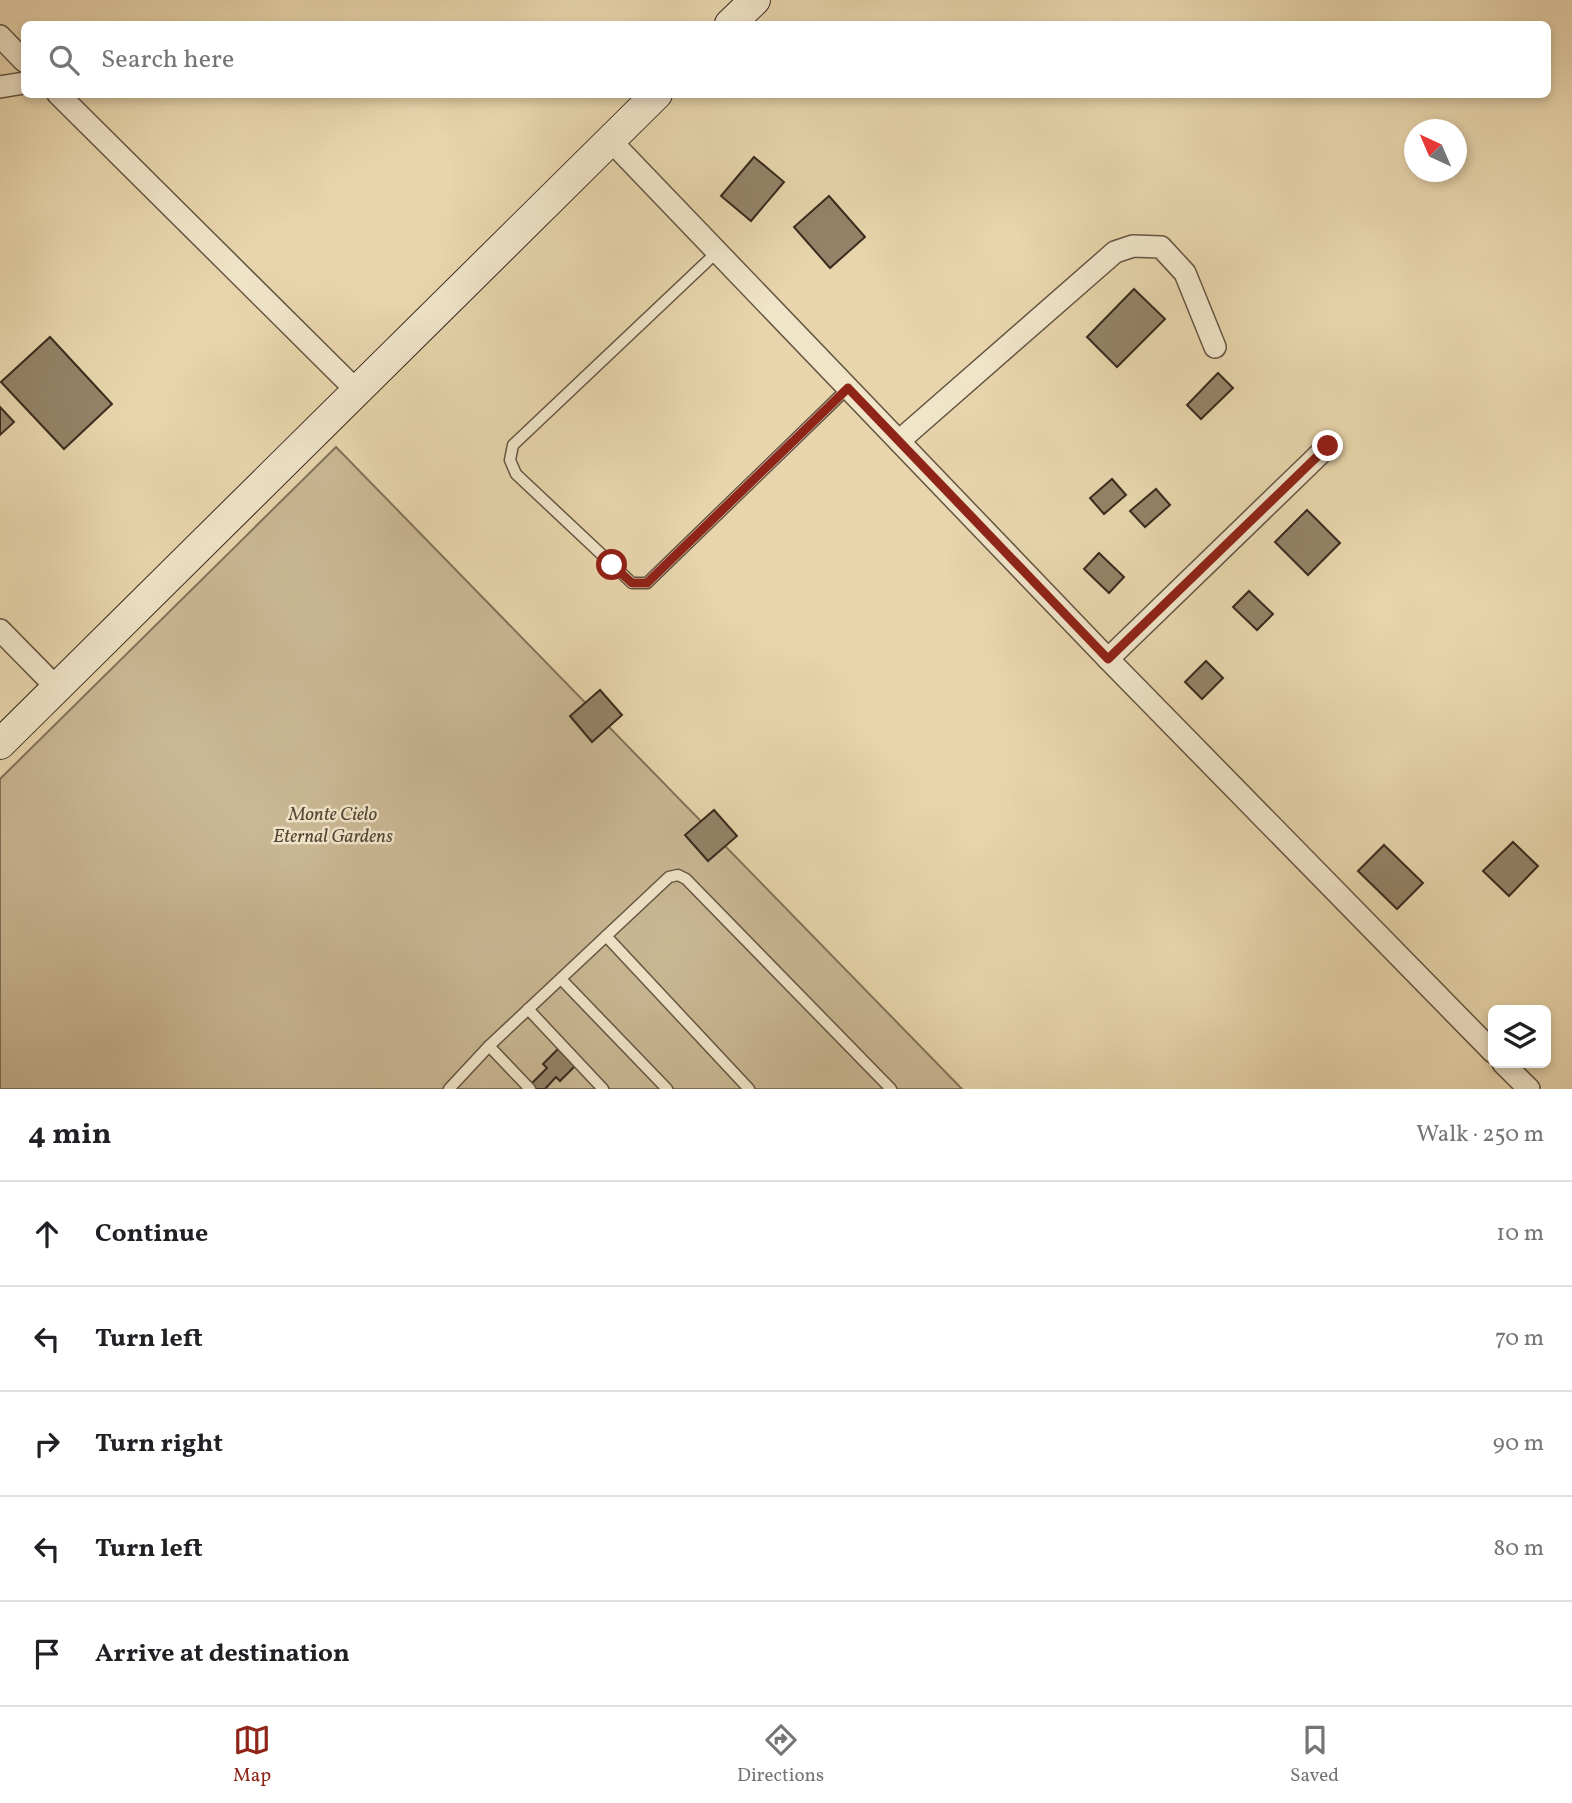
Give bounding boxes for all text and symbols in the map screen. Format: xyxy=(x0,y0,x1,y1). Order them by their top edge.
search box xyxy=(21,21,1551,98)
icon: search xyxy=(45,41,83,79)
text: Search here xyxy=(101,42,234,78)
north arrow xyxy=(1404,119,1467,182)
route end xyxy=(1312,430,1343,461)
route start xyxy=(596,549,627,580)
park label: Monte Cielo Eternal Gardens xyxy=(273,802,393,850)
map controls xyxy=(1488,1005,1551,1068)
button: layers xyxy=(1488,1005,1551,1068)
text: 4 min xyxy=(28,1114,112,1156)
text: Walk · 250 m xyxy=(1416,1119,1544,1151)
icon: ahead xyxy=(28,1215,66,1253)
text: Continue xyxy=(95,1216,208,1252)
text: 10 m xyxy=(1496,1218,1544,1250)
icon: left xyxy=(28,1320,66,1358)
text: Turn left xyxy=(95,1321,203,1357)
text: 70 m xyxy=(1495,1323,1544,1355)
icon: right xyxy=(28,1425,66,1463)
text: Turn right xyxy=(95,1426,223,1462)
text: 90 m xyxy=(1493,1428,1544,1460)
icon: left xyxy=(28,1530,66,1568)
text: Turn left xyxy=(95,1531,203,1567)
text: 80 m xyxy=(1494,1533,1544,1565)
icon: arrive xyxy=(28,1635,66,1673)
text: Arrive at destination xyxy=(95,1636,350,1672)
tab: Map xyxy=(233,1721,271,1789)
tab: Directions xyxy=(737,1721,824,1789)
tab: Saved xyxy=(1290,1721,1339,1789)

